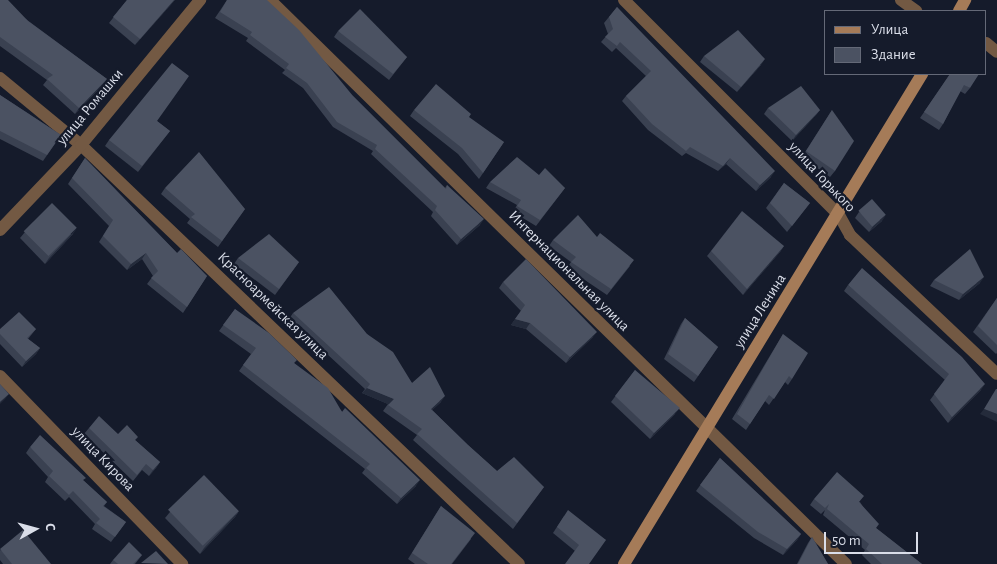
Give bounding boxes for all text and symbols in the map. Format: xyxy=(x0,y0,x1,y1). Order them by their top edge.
legend xyxy=(824,10,987,75)
text: Улица xyxy=(871,22,908,37)
text: Здание xyxy=(871,47,916,62)
street label: улица Ромашки xyxy=(53,65,127,149)
street label: улица Горького xyxy=(785,138,859,216)
street label: Интернациональная улица xyxy=(505,207,633,335)
street label: Красноармейская улица xyxy=(214,248,332,364)
street label: улица Ленина xyxy=(730,271,790,351)
street label: улица Кирова xyxy=(68,423,138,495)
north arrow xyxy=(10,504,60,554)
text: С xyxy=(42,522,57,532)
scale bar xyxy=(827,522,921,554)
text: 50 m xyxy=(832,533,861,548)

